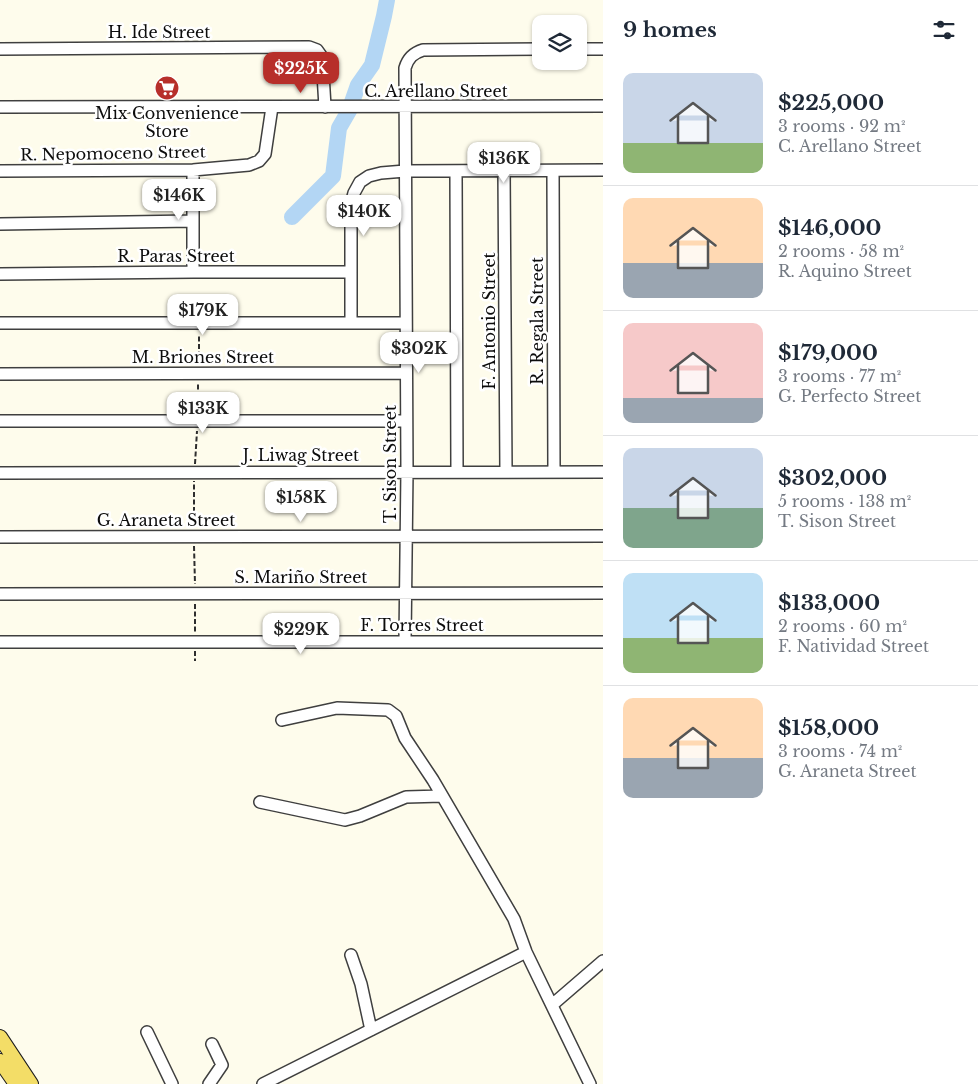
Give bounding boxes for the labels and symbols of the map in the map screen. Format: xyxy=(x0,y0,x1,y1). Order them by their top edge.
street label: H. Ide Street xyxy=(108,22,210,42)
pin: $225K xyxy=(266,52,336,94)
supermarket icon: Mix Convenience Store xyxy=(154,75,180,101)
street label: C. Arellano Street xyxy=(364,81,508,101)
place label: Mix Convenience Store xyxy=(95,103,239,141)
street label: R. Nepomoceno Street xyxy=(20,141,206,165)
pin: $136K xyxy=(469,142,539,184)
pin: $146K xyxy=(144,178,214,221)
pin: $140K xyxy=(329,194,399,237)
street label: R. Paras Street xyxy=(117,246,235,266)
street label: F. Antonio Street xyxy=(479,252,499,390)
street label: R. Regala Street xyxy=(527,257,547,385)
pin: $179K xyxy=(168,294,238,336)
pin: $302K xyxy=(384,332,454,374)
street label: M. Briones Street xyxy=(132,347,274,367)
pin: $133K xyxy=(168,392,238,434)
street label: T. Sison Street xyxy=(380,405,400,523)
street label: J. Liwag Street xyxy=(241,445,359,465)
pin: $158K xyxy=(266,480,336,523)
street label: G. Araneta Street xyxy=(97,510,235,530)
street label: S. Mariño Street xyxy=(235,567,367,587)
pin: $229K xyxy=(266,612,336,655)
street label: F. Torres Street xyxy=(360,615,484,635)

